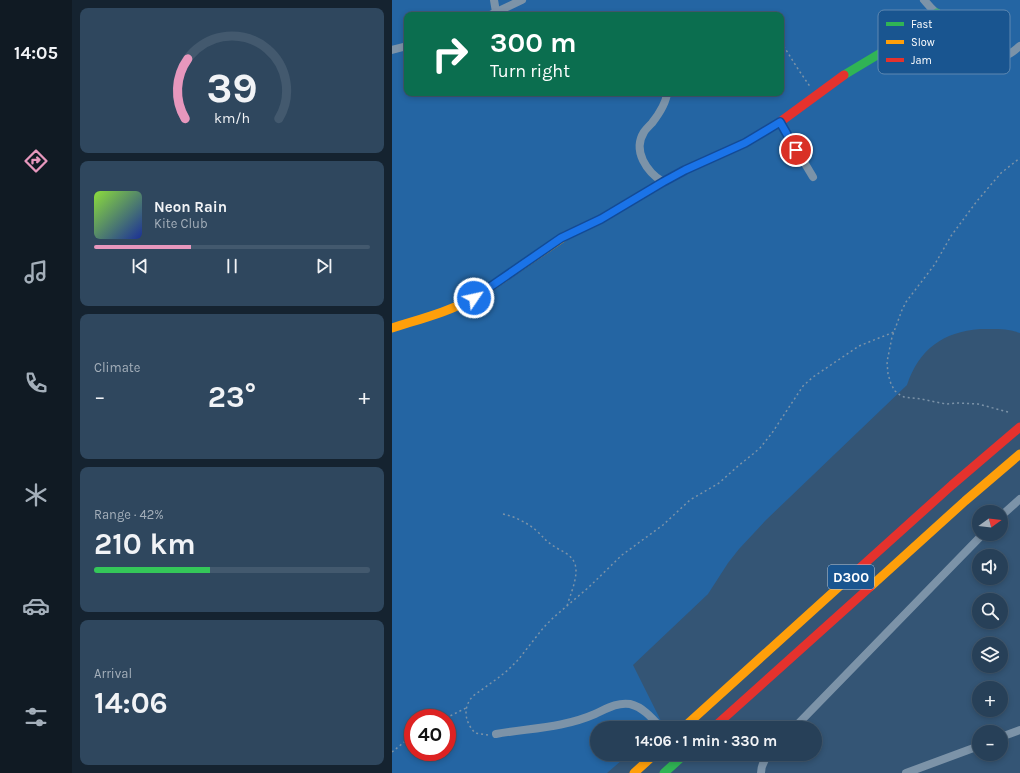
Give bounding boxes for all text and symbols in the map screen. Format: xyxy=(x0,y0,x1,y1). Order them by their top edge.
legend xyxy=(878,10,1010,74)
text: Fast xyxy=(911,18,932,31)
text: 300 m xyxy=(490,26,577,59)
icon: right xyxy=(424,28,476,80)
text: Slow xyxy=(911,36,935,49)
text: 14:05 xyxy=(14,42,58,64)
text: Jam xyxy=(911,54,932,67)
text: Turn right xyxy=(490,60,570,82)
text: 39 xyxy=(206,63,258,111)
text: km/h xyxy=(214,109,250,126)
pin xyxy=(779,133,813,167)
icon: arrive xyxy=(785,139,807,161)
icon: directions xyxy=(22,147,50,175)
text: Neon Rain xyxy=(154,198,227,216)
text: Kite Club xyxy=(154,216,208,231)
icon: previous xyxy=(129,255,151,277)
icon: pause xyxy=(221,255,243,277)
icon: next xyxy=(313,255,335,277)
icon: music xyxy=(22,258,50,286)
position arrow xyxy=(453,277,495,319)
text: Climate xyxy=(94,360,140,375)
icon: phone xyxy=(22,369,50,397)
text: 23° xyxy=(208,379,256,415)
text: − xyxy=(94,384,106,410)
text: + xyxy=(358,384,370,410)
icon: climate xyxy=(22,481,50,509)
north arrow xyxy=(972,505,1008,541)
map controls xyxy=(972,505,1008,761)
text: Range · 42% xyxy=(94,507,164,522)
text: 210 km xyxy=(94,526,196,562)
button: sound xyxy=(972,549,1008,585)
road number: D300 xyxy=(828,565,874,589)
icon: car xyxy=(22,592,50,620)
button: search xyxy=(972,593,1008,629)
button: layers xyxy=(972,637,1008,673)
text: Arrival xyxy=(94,666,132,681)
button: + xyxy=(972,681,1008,717)
text: 14:06 xyxy=(94,685,168,721)
icon: filters xyxy=(22,703,50,731)
speed limit sign: 40 xyxy=(404,709,456,761)
button: − xyxy=(972,725,1008,761)
text: 14:06 · 1 min · 330 m xyxy=(635,732,777,750)

